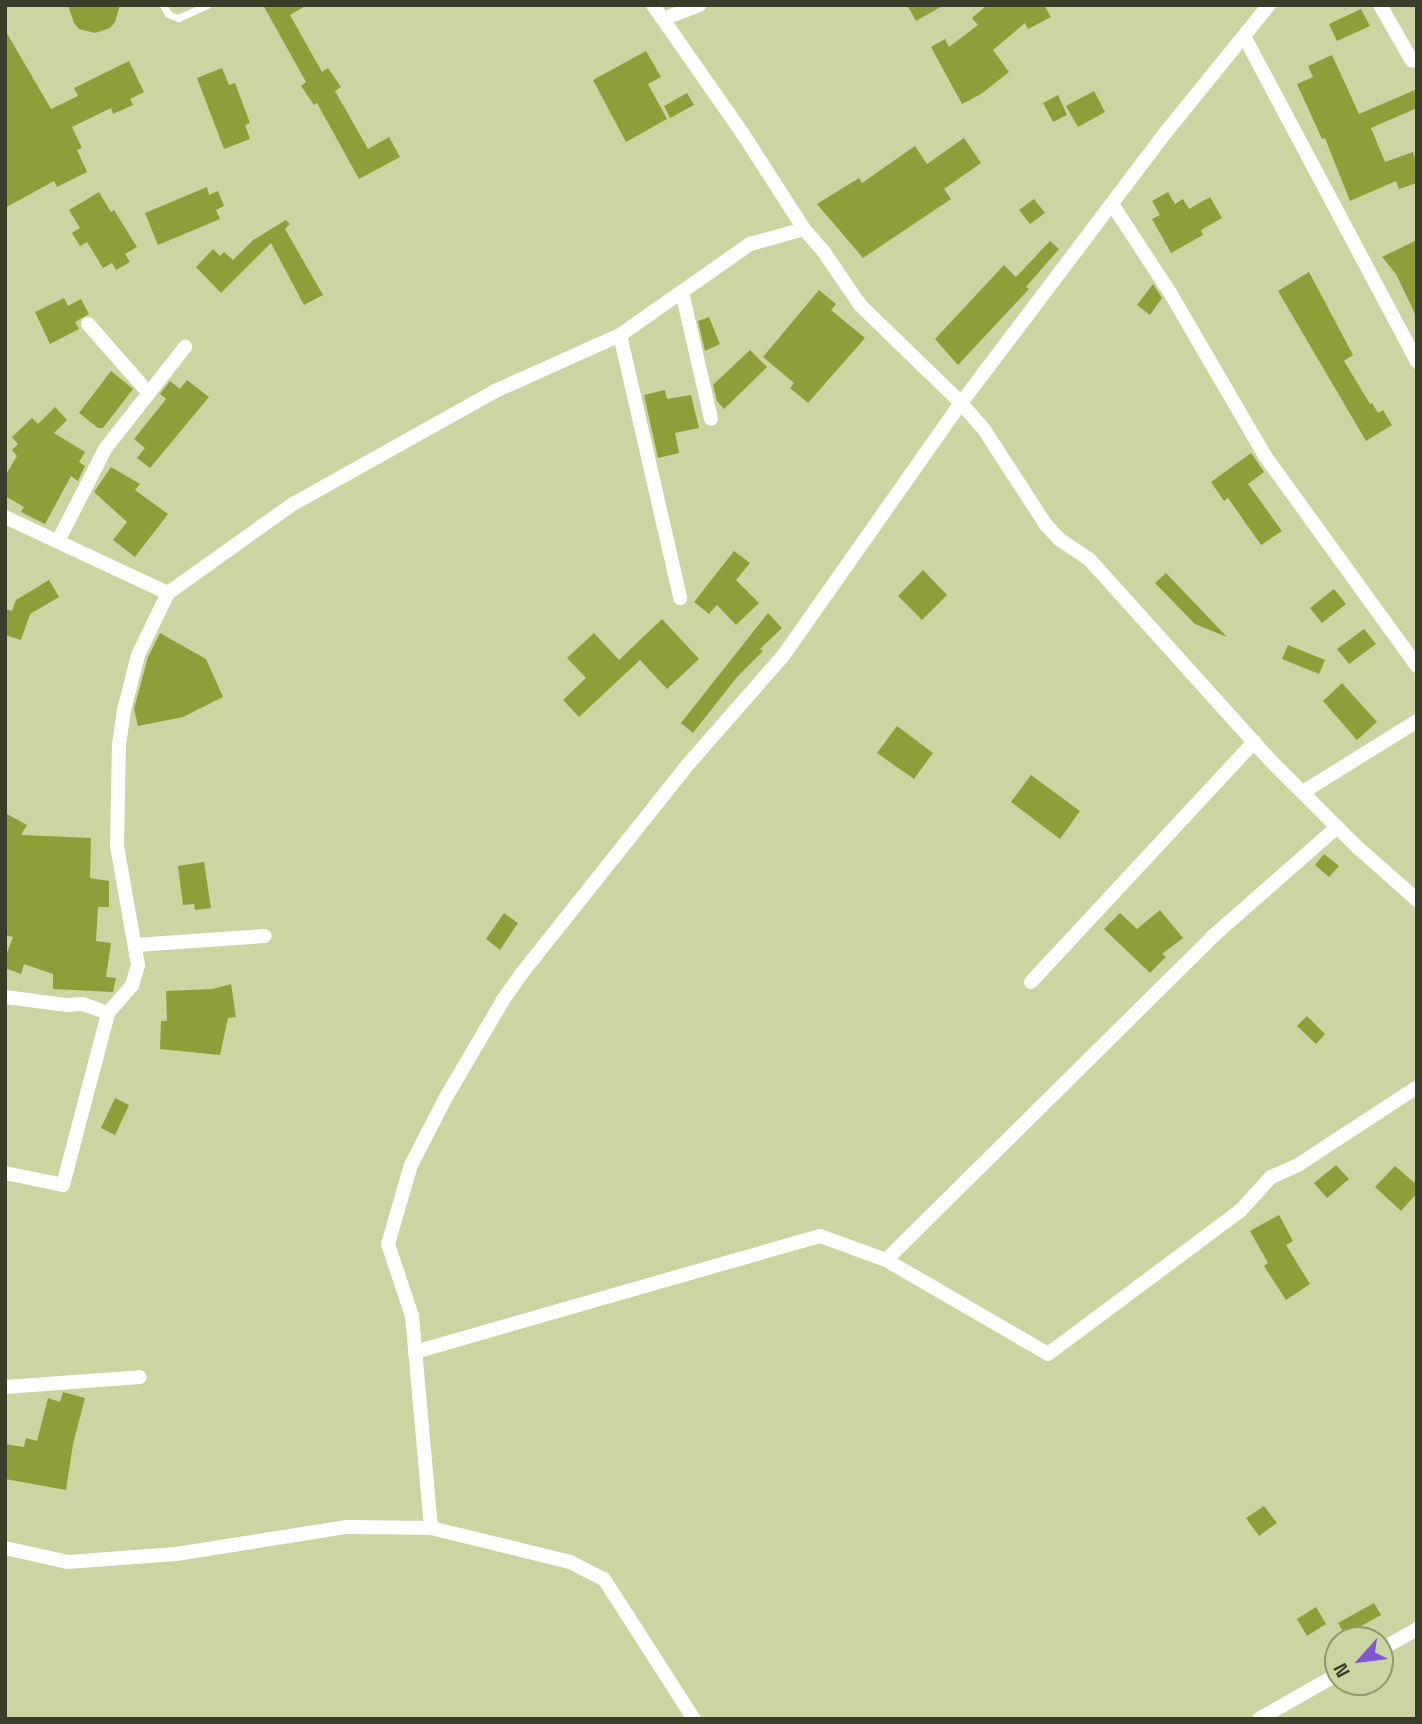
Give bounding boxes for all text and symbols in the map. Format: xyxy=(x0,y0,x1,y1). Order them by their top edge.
north arrow xyxy=(1324,1626,1394,1696)
text: N xyxy=(1328,1659,1356,1682)

